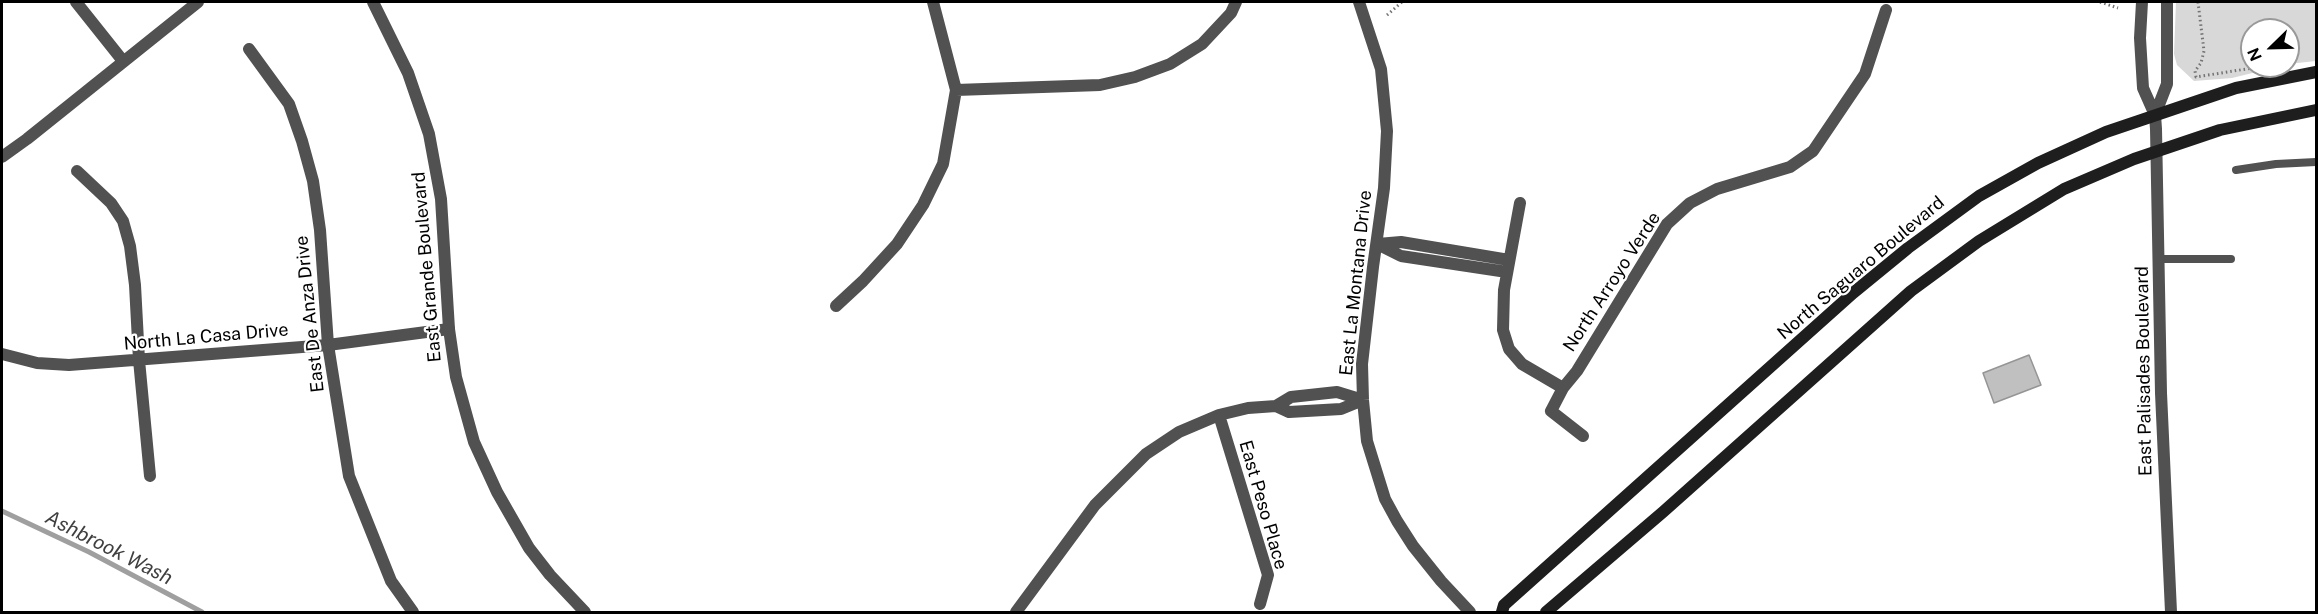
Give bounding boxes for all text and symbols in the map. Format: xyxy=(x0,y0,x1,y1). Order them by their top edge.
north arrow xyxy=(2240,18,2300,78)
text: N xyxy=(2244,45,2266,64)
street label: East Grande Boulevard xyxy=(408,171,446,363)
street label: East La Montana Drive xyxy=(1336,189,1376,377)
street label: North Saguaro Boulevard xyxy=(1773,192,1949,344)
street label: North Arroyo Verde xyxy=(1559,208,1665,356)
street label: East De Anza Drive xyxy=(291,235,329,393)
street label: East Palisades Boulevard xyxy=(2131,266,2157,476)
street label: North La Casa Drive xyxy=(123,319,289,355)
street label: East Peso Place xyxy=(1234,438,1292,572)
water label: Ashbrook Wash xyxy=(41,506,177,590)

